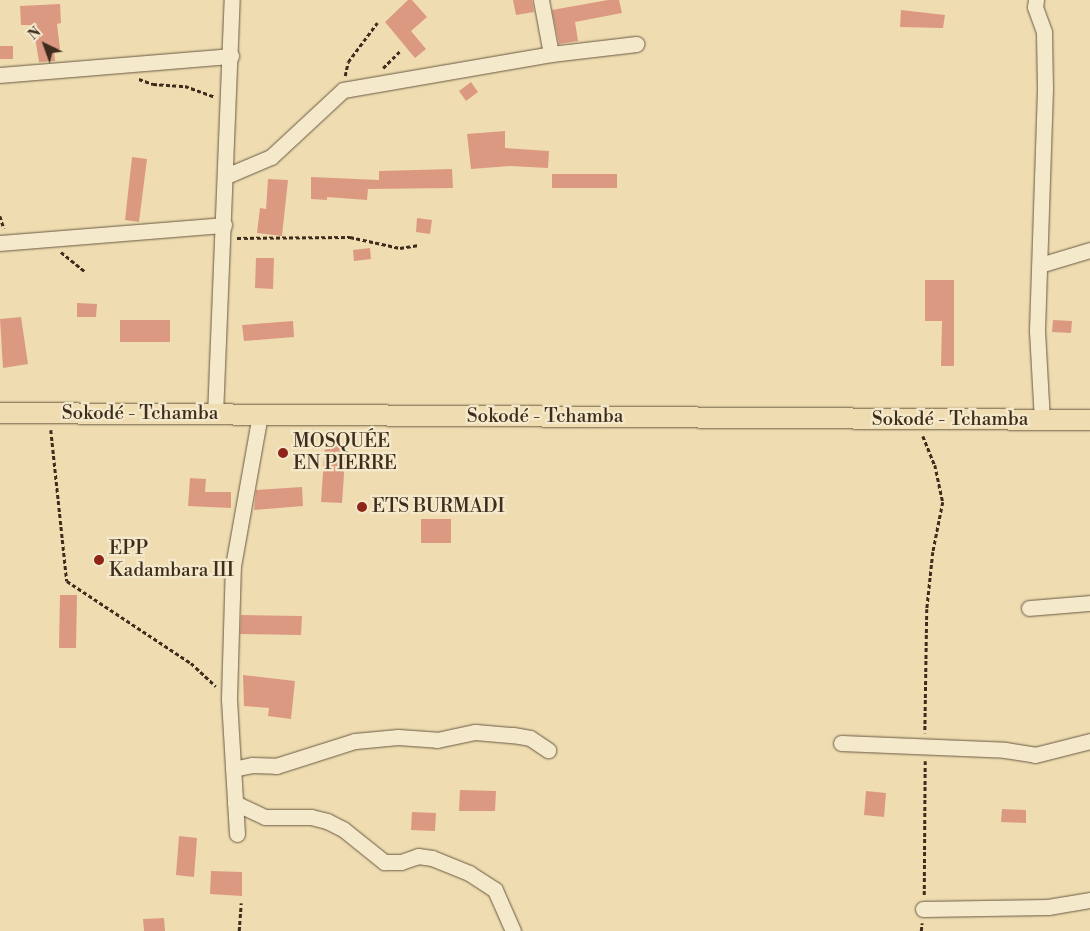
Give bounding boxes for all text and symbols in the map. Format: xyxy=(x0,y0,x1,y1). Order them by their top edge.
north arrow xyxy=(20,20,70,70)
text: N xyxy=(25,23,45,44)
street label: Sokodé - Tchamba xyxy=(62,403,218,425)
street label: Sokodé - Tchamba xyxy=(467,406,623,428)
street label: Sokodé - Tchamba xyxy=(872,409,1028,431)
place label: MOSQUÉE EN PIERRE xyxy=(293,431,397,475)
marker: MOSQUÉE EN PIERRE xyxy=(277,447,289,459)
place label: ETS BURMADI xyxy=(372,496,505,518)
marker: ETS BURMADI xyxy=(356,501,368,513)
place label: EPP Kadambara III xyxy=(109,538,234,582)
marker: EPP Kadambara III xyxy=(93,554,105,566)

